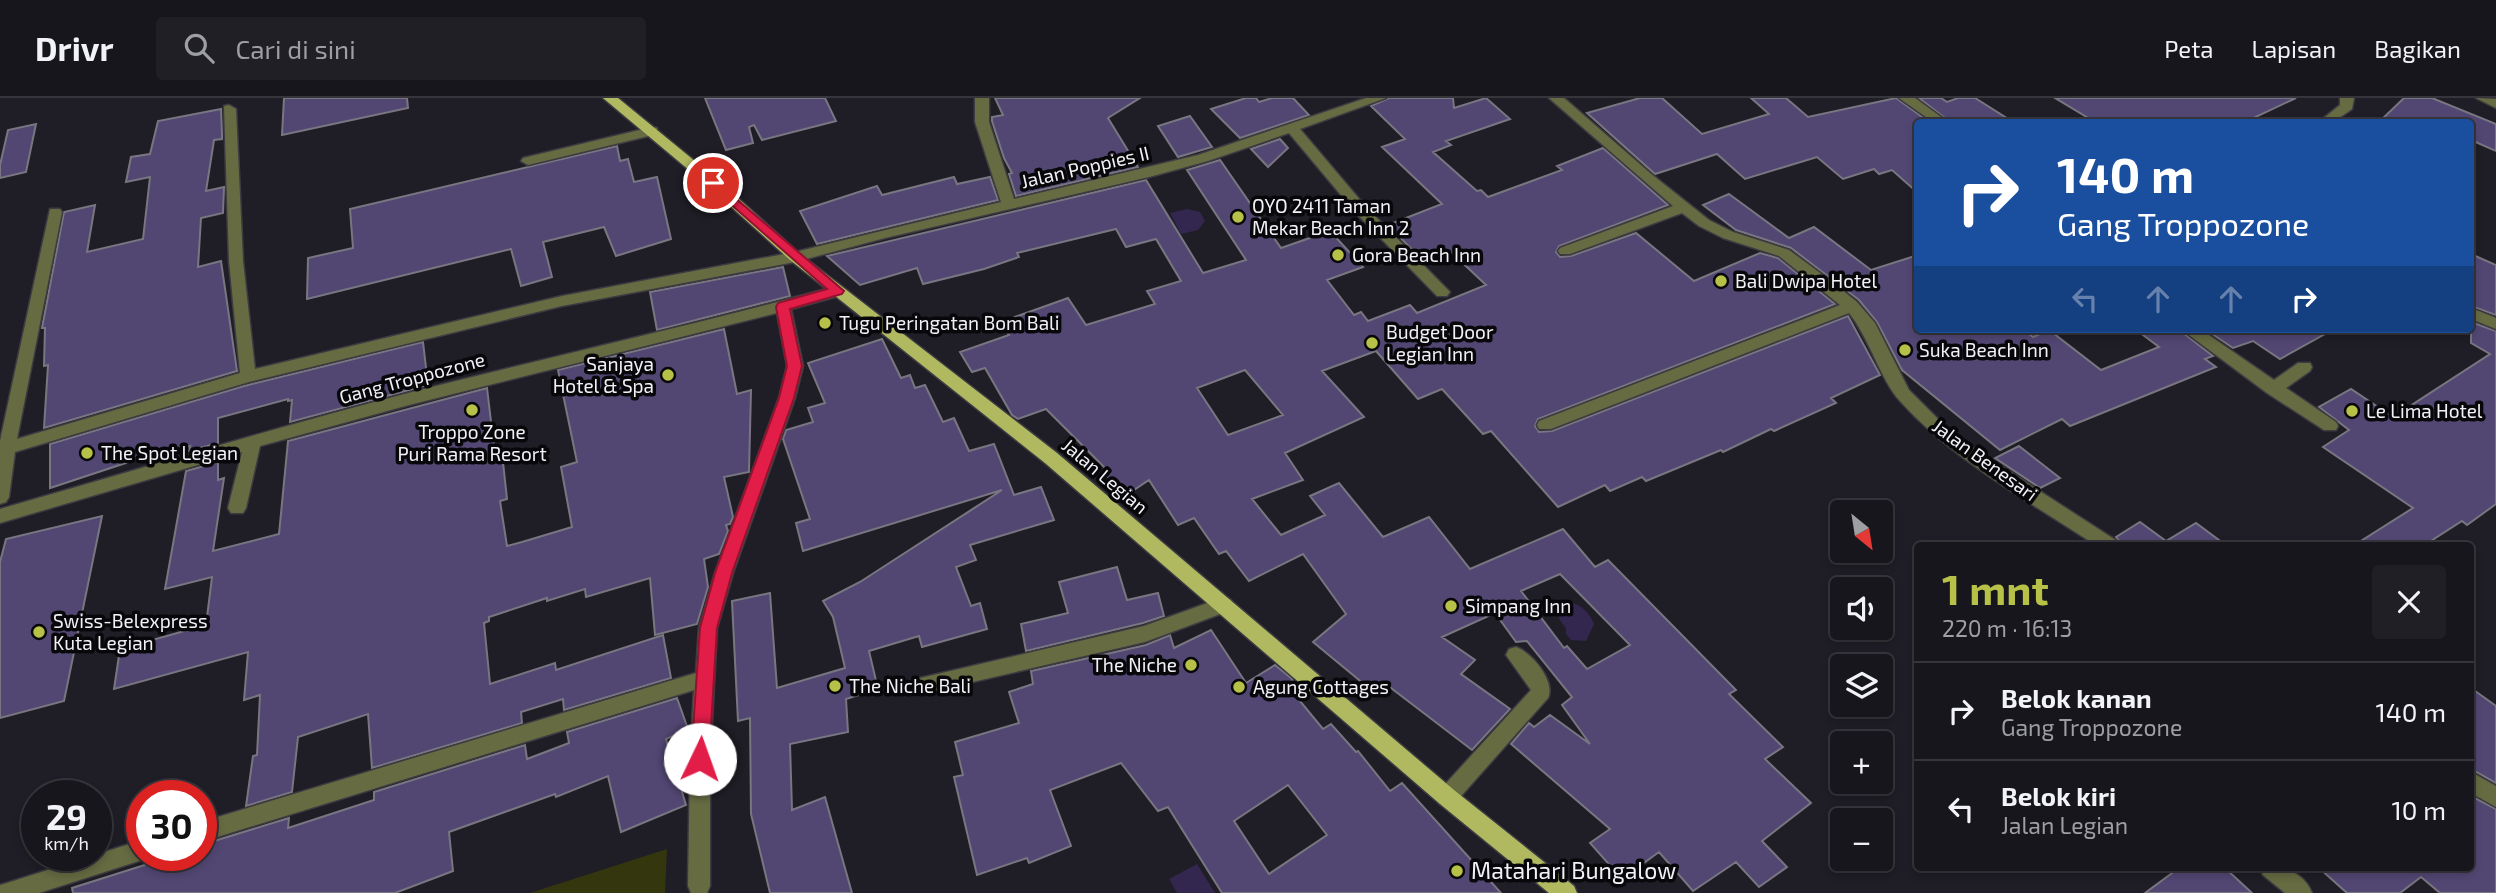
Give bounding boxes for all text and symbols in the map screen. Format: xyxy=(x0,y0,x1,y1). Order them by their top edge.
search box xyxy=(156,17,646,80)
text: Drivr xyxy=(35,28,114,68)
icon: search xyxy=(180,29,218,67)
text: Cari di sini xyxy=(236,33,356,64)
text: Peta xyxy=(2164,34,2214,63)
text: Lapisan xyxy=(2252,34,2336,63)
text: Bagikan xyxy=(2374,34,2461,63)
street label: Jalan Poppies II xyxy=(1019,141,1151,192)
text: 140 m xyxy=(2057,144,2194,203)
icon: right xyxy=(1942,147,2033,238)
pin xyxy=(683,153,743,213)
icon: arrive xyxy=(694,164,732,202)
place label: OYO 2411 Taman Mekar Beach Inn 2 xyxy=(1252,194,1409,239)
text: Gang Troppozone xyxy=(2057,204,2309,242)
marker: OYO 2411 Taman Mekar Beach Inn 2 xyxy=(1230,209,1246,225)
place label: Gora Beach Inn xyxy=(1352,243,1481,266)
marker: Gora Beach Inn xyxy=(1330,247,1346,263)
place label: Bali Dwipa Hotel xyxy=(1735,269,1877,292)
marker: Bali Dwipa Hotel xyxy=(1713,273,1729,289)
icon: left xyxy=(2066,280,2104,318)
icon: ahead xyxy=(2139,280,2177,318)
icon: ahead xyxy=(2212,280,2250,318)
icon: right xyxy=(2285,280,2323,318)
place label: Tugu Peringatan Bom Bali xyxy=(839,311,1059,334)
marker: Tugu Peringatan Bom Bali xyxy=(817,315,833,331)
place label: Budget Door Legian Inn xyxy=(1386,320,1494,365)
marker: Budget Door Legian Inn xyxy=(1364,335,1380,351)
place label: Suka Beach Inn xyxy=(1919,338,2049,361)
marker: Suka Beach Inn xyxy=(1897,342,1913,358)
street label: Gang Troppozone xyxy=(337,347,487,408)
place label: Sanjaya Hotel & Spa xyxy=(553,352,654,397)
marker: Sanjaya Hotel & Spa xyxy=(660,367,676,383)
place label: Le Lima Hotel xyxy=(2366,399,2483,422)
marker: Troppo Zone Puri Rama Resort xyxy=(464,402,480,418)
marker: Le Lima Hotel xyxy=(2344,403,2360,419)
street label: Jalan Benesari xyxy=(1928,414,2042,505)
place label: Troppo Zone Puri Rama Resort xyxy=(397,420,547,465)
street label: Jalan Legian xyxy=(1058,433,1153,518)
place label: The Spot Legian xyxy=(101,441,238,464)
marker: The Spot Legian xyxy=(79,445,95,461)
north arrow xyxy=(1830,500,1894,564)
map controls xyxy=(1830,500,1893,871)
text: 1 mnt xyxy=(1942,563,2049,613)
button: close xyxy=(2372,565,2446,639)
button: sound xyxy=(1830,577,1893,640)
place label: Simpang Inn xyxy=(1465,594,1571,617)
marker: Simpang Inn xyxy=(1443,598,1459,614)
place label: Swiss-Belexpress Kuta Legian xyxy=(53,609,208,654)
text: 220 m · 16:13 xyxy=(1942,614,2072,642)
marker: Swiss-Belexpress Kuta Legian xyxy=(31,624,47,640)
place label: The Niche xyxy=(1092,653,1177,676)
button: layers xyxy=(1830,654,1893,717)
marker: The Niche xyxy=(1183,657,1199,673)
place label: The Niche Bali xyxy=(849,674,971,697)
place label: Agung Cottages xyxy=(1253,675,1389,698)
marker: The Niche Bali xyxy=(827,678,843,694)
marker: Agung Cottages xyxy=(1231,679,1247,695)
text: Belok kanan xyxy=(2001,682,2152,713)
icon: right xyxy=(1942,692,1980,730)
text: 140 m xyxy=(2375,696,2446,727)
text: Gang Troppozone xyxy=(2001,713,2182,741)
position arrow xyxy=(663,722,737,796)
button: + xyxy=(1830,731,1893,794)
speed limit sign: 30 xyxy=(126,780,217,871)
text: Belok kiri xyxy=(2001,780,2116,811)
icon: left xyxy=(1942,790,1980,828)
text: 10 m xyxy=(2391,794,2446,825)
text: 29 xyxy=(46,795,87,837)
button: − xyxy=(1830,808,1893,871)
text: Jalan Legian xyxy=(2001,811,2128,839)
text: km/h xyxy=(44,832,89,854)
place label: Matahari Bungalow xyxy=(1471,856,1676,884)
marker: Matahari Bungalow xyxy=(1449,863,1465,879)

